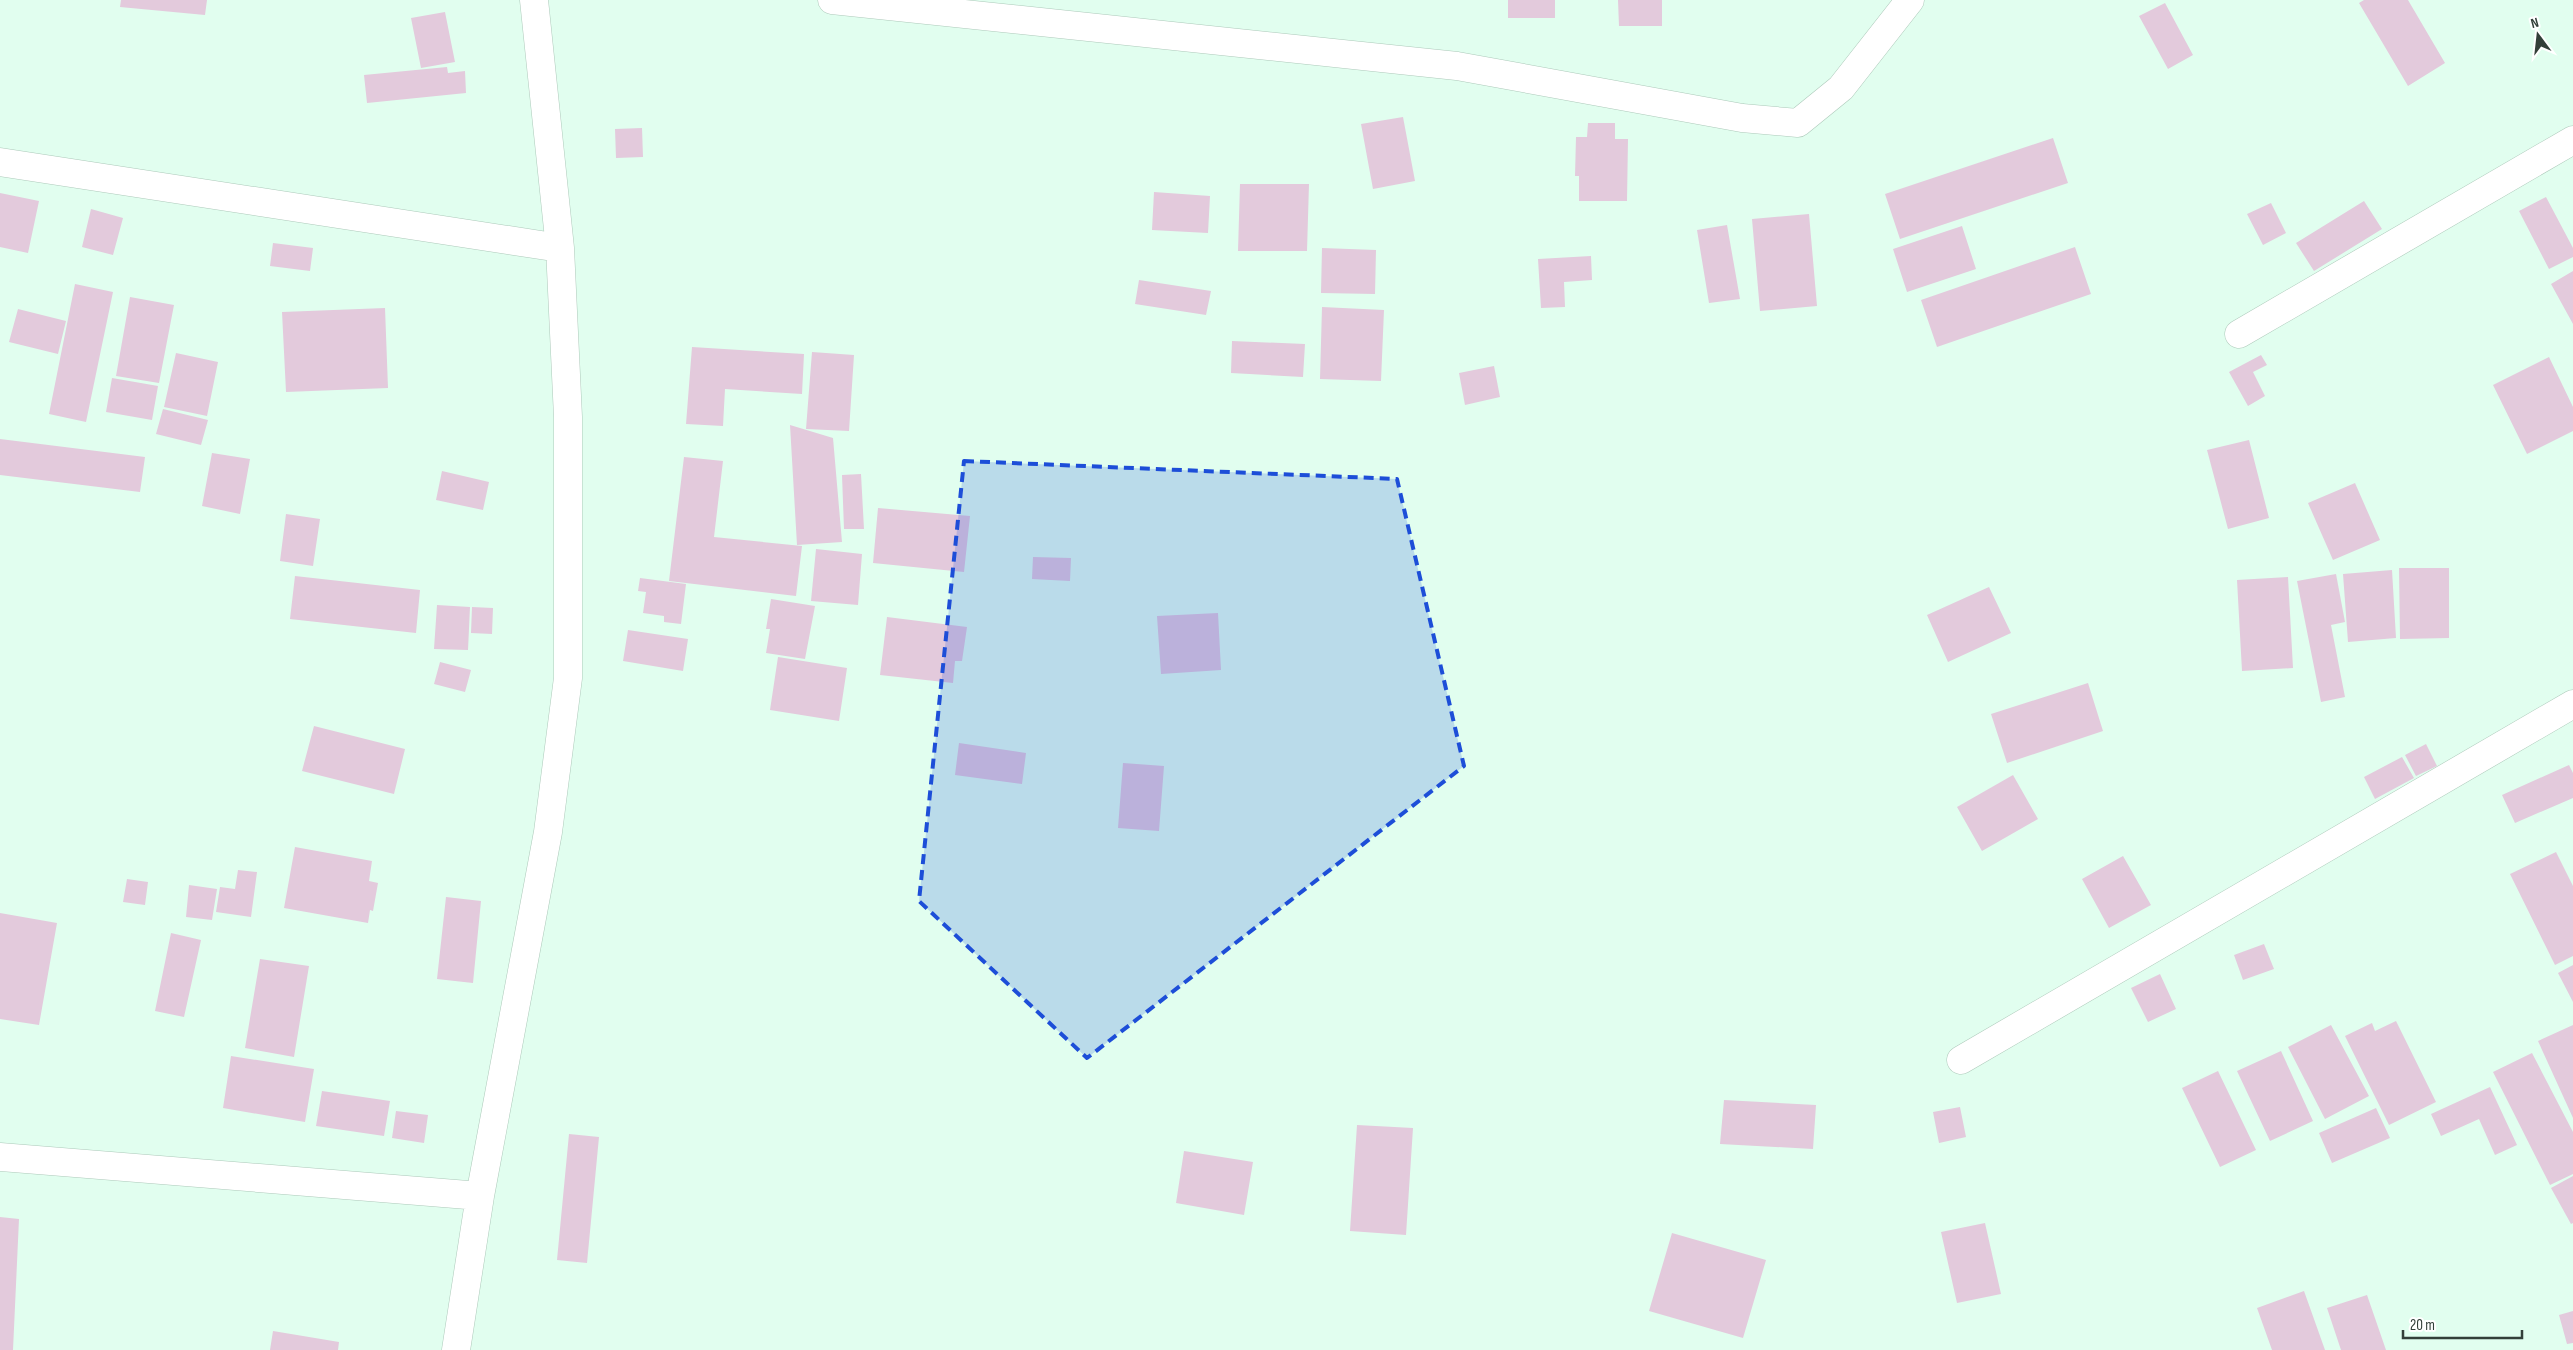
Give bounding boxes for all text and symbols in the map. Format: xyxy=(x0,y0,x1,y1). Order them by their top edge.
north arrow xyxy=(2513,10,2563,60)
text: N xyxy=(2529,14,2541,32)
scale bar xyxy=(2403,1308,2522,1340)
text: 20 m xyxy=(2410,1316,2435,1335)

